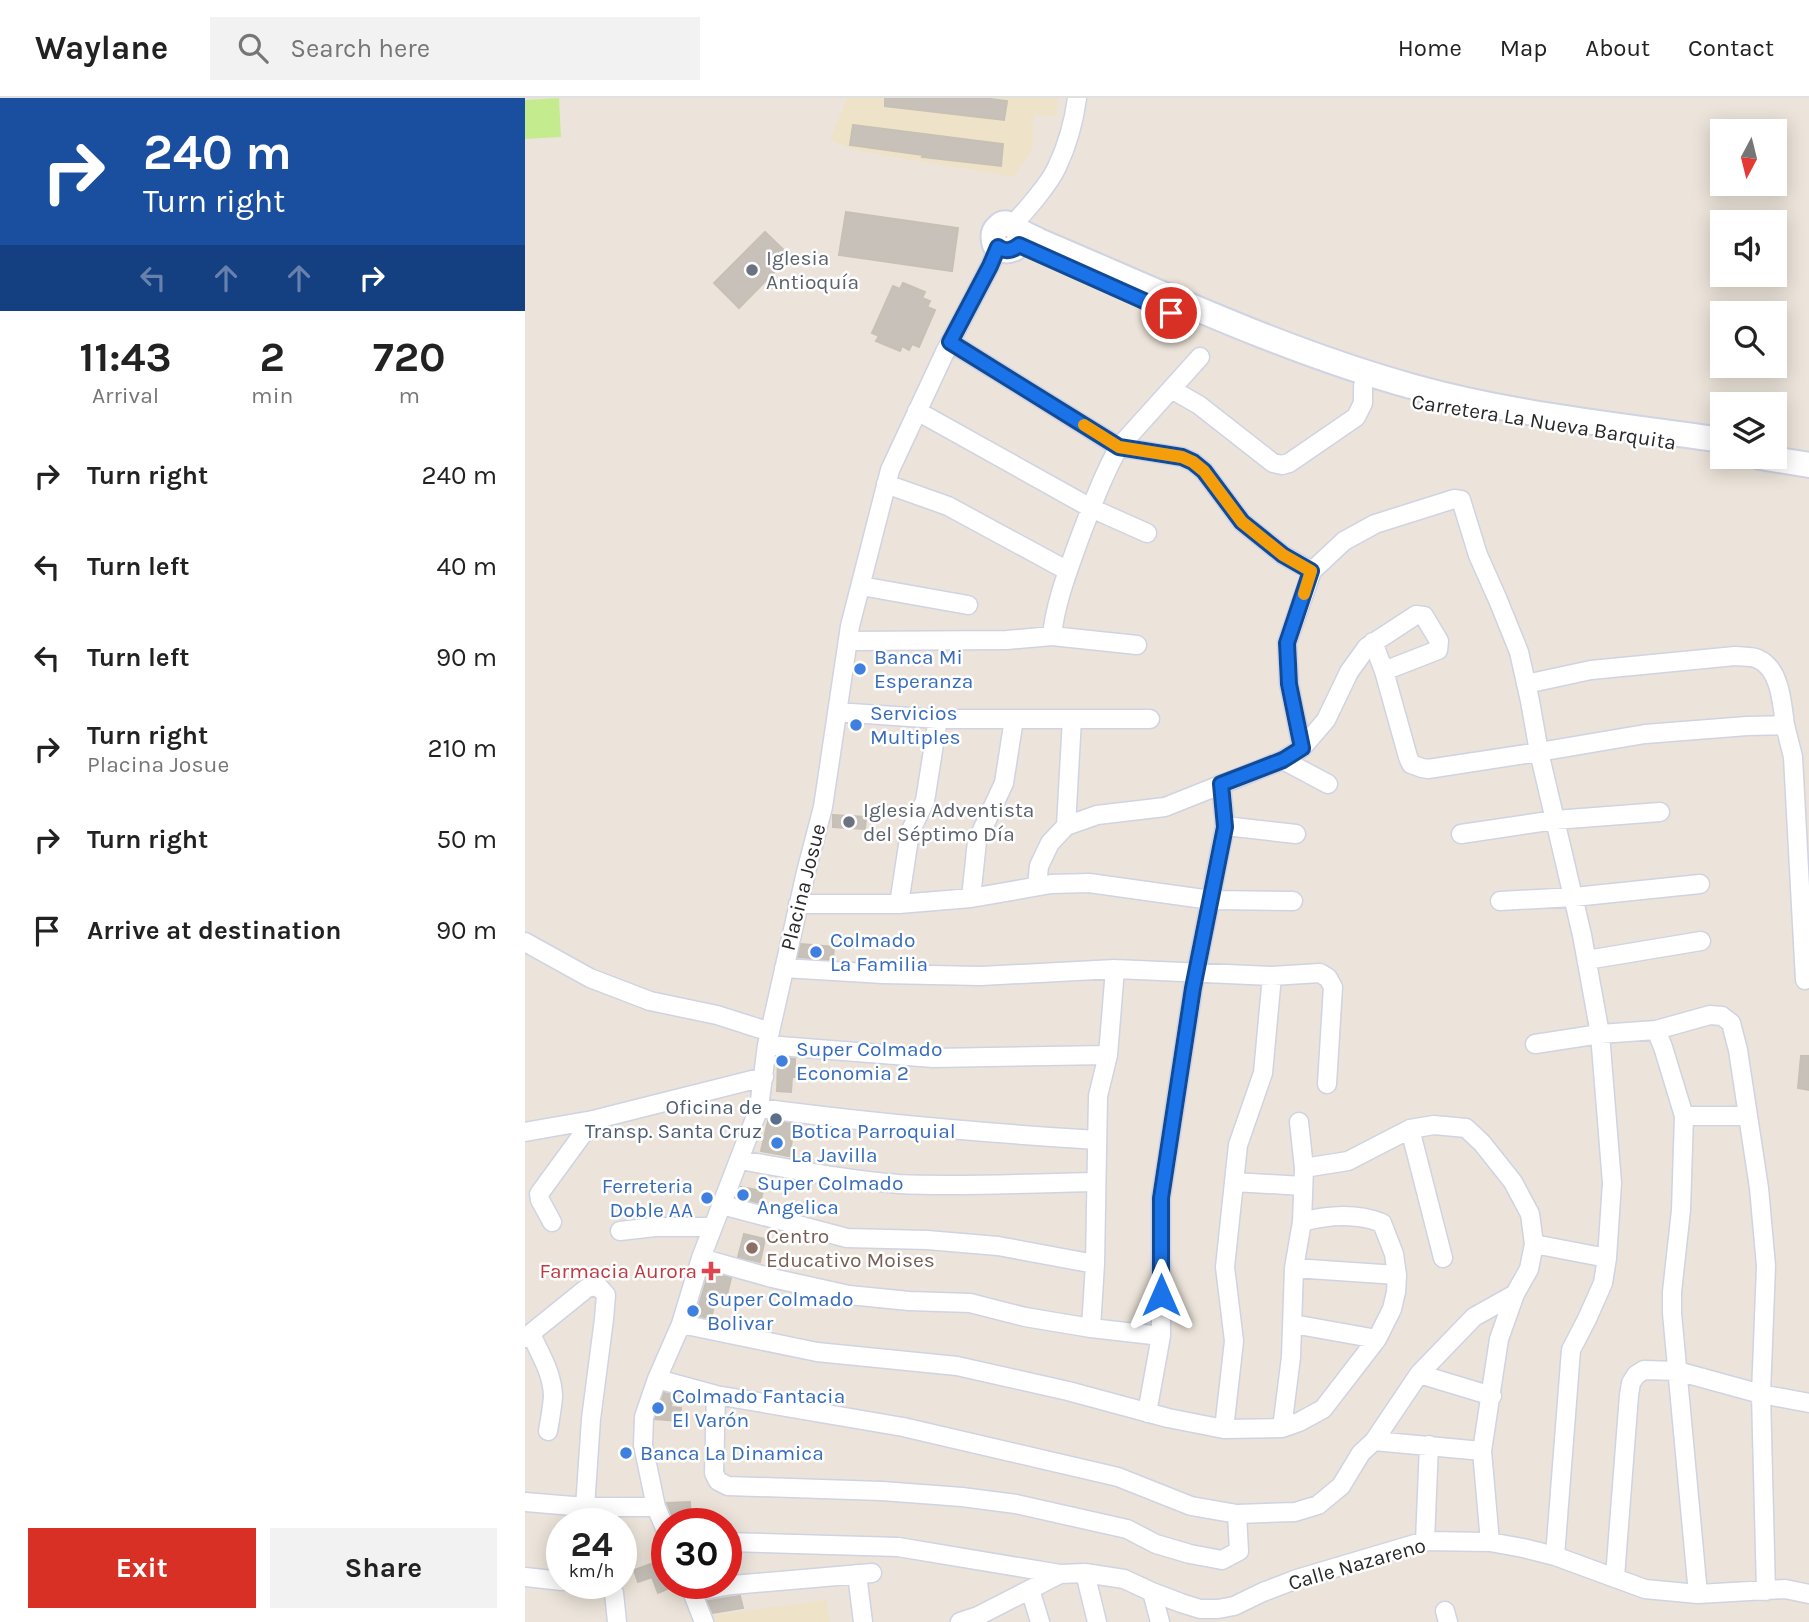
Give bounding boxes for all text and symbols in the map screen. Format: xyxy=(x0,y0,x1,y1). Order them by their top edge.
search box xyxy=(210,17,700,80)
text: Waylane xyxy=(35,29,168,67)
icon: search xyxy=(234,29,272,67)
text: Search here xyxy=(290,33,430,64)
text: Home xyxy=(1398,34,1462,62)
text: Map xyxy=(1500,34,1547,62)
text: About xyxy=(1585,34,1650,62)
text: Contact xyxy=(1688,34,1774,62)
north arrow xyxy=(1710,119,1787,196)
map controls xyxy=(1710,119,1787,469)
text: 240 m xyxy=(143,124,292,181)
icon: right xyxy=(28,126,119,217)
text: Turn right xyxy=(143,183,285,220)
button: sound xyxy=(1710,210,1787,287)
place label: Iglesia Antioquía xyxy=(766,246,859,294)
icon: left xyxy=(134,259,172,297)
icon: ahead xyxy=(207,259,245,297)
icon: ahead xyxy=(280,259,318,297)
icon: right xyxy=(353,259,391,297)
marker: Iglesia Antioquía xyxy=(744,262,760,278)
pin xyxy=(1141,283,1201,343)
icon: arrive xyxy=(1152,294,1190,332)
button: search xyxy=(1710,301,1787,378)
text: 11:43 xyxy=(79,332,172,382)
text: 2 xyxy=(260,332,285,382)
text: 720 xyxy=(373,332,446,382)
text: Arrival xyxy=(92,382,159,409)
text: min xyxy=(251,382,293,409)
text: m xyxy=(398,382,420,409)
street label: Carretera La Nueva Barquita xyxy=(1410,389,1678,455)
button: layers xyxy=(1710,392,1787,469)
icon: right xyxy=(28,457,66,495)
text: Turn right xyxy=(87,460,208,491)
text: 240 m xyxy=(421,460,497,491)
icon: left xyxy=(28,548,66,586)
text: Turn left xyxy=(87,551,189,582)
text: 40 m xyxy=(437,551,497,582)
icon: left xyxy=(28,639,66,677)
text: Turn left xyxy=(87,642,189,673)
text: 90 m xyxy=(436,642,497,673)
place label: Banca Mi Esperanza xyxy=(874,645,973,693)
marker: Banca Mi Esperanza xyxy=(852,661,868,677)
place label: Servicios Multiples xyxy=(870,701,961,749)
marker: Servicios Multiples xyxy=(848,717,864,733)
text: Turn right xyxy=(87,720,208,751)
icon: right xyxy=(28,730,66,768)
text: 210 m xyxy=(427,733,497,764)
text: Placina Josue xyxy=(87,751,229,778)
place label: Iglesia Adventista del Séptimo Día xyxy=(863,798,1034,846)
marker: Iglesia Adventista del Séptimo Día xyxy=(841,814,857,830)
icon: right xyxy=(28,821,66,859)
street label: Placina Josue xyxy=(776,821,830,953)
text: Turn right xyxy=(87,824,208,855)
text: 50 m xyxy=(436,824,497,855)
icon: arrive xyxy=(28,912,66,950)
text: Arrive at destination xyxy=(87,915,341,946)
text: 90 m xyxy=(436,915,497,946)
place label: Colmado La Familia xyxy=(830,928,928,976)
marker: Colmado La Familia xyxy=(808,944,824,960)
place label: Super Colmado Economia 2 xyxy=(796,1037,942,1085)
marker: Super Colmado Economia 2 xyxy=(774,1053,790,1069)
place label: Oficina de Transp. Santa Cruz xyxy=(585,1095,762,1143)
marker: Oficina de Transp. Santa Cruz xyxy=(768,1111,784,1127)
place label: Botica Parroquial La Javilla xyxy=(791,1119,956,1167)
marker: Botica Parroquial La Javilla xyxy=(769,1135,785,1151)
place label: Super Colmado Angelica xyxy=(757,1171,903,1219)
place label: Ferreteria Doble AA xyxy=(602,1174,693,1222)
marker: Super Colmado Angelica xyxy=(735,1187,751,1203)
marker: Ferreteria Doble AA xyxy=(699,1190,715,1206)
place label: Centro Educativo Moises xyxy=(766,1224,935,1272)
marker: Centro Educativo Moises xyxy=(744,1240,760,1256)
position arrow xyxy=(1124,1258,1198,1332)
place label: Farmacia Aurora xyxy=(540,1259,697,1283)
marker: Farmacia Aurora xyxy=(703,1263,719,1279)
place label: Super Colmado Bolivar xyxy=(707,1287,853,1335)
marker: Super Colmado Bolivar xyxy=(685,1303,701,1319)
place label: Colmado Fantacia El Varón xyxy=(672,1384,845,1432)
marker: Colmado Fantacia El Varón xyxy=(650,1400,666,1416)
place label: Banca La Dinamica xyxy=(640,1441,824,1465)
marker: Banca La Dinamica xyxy=(618,1445,634,1461)
speed limit sign: 30 xyxy=(651,1508,742,1599)
text: 24 xyxy=(571,1524,613,1565)
button: Exit xyxy=(28,1528,256,1608)
button: Share xyxy=(270,1528,497,1608)
street label: Calle Nazareno xyxy=(1285,1533,1429,1595)
text: km/h xyxy=(569,1560,614,1582)

